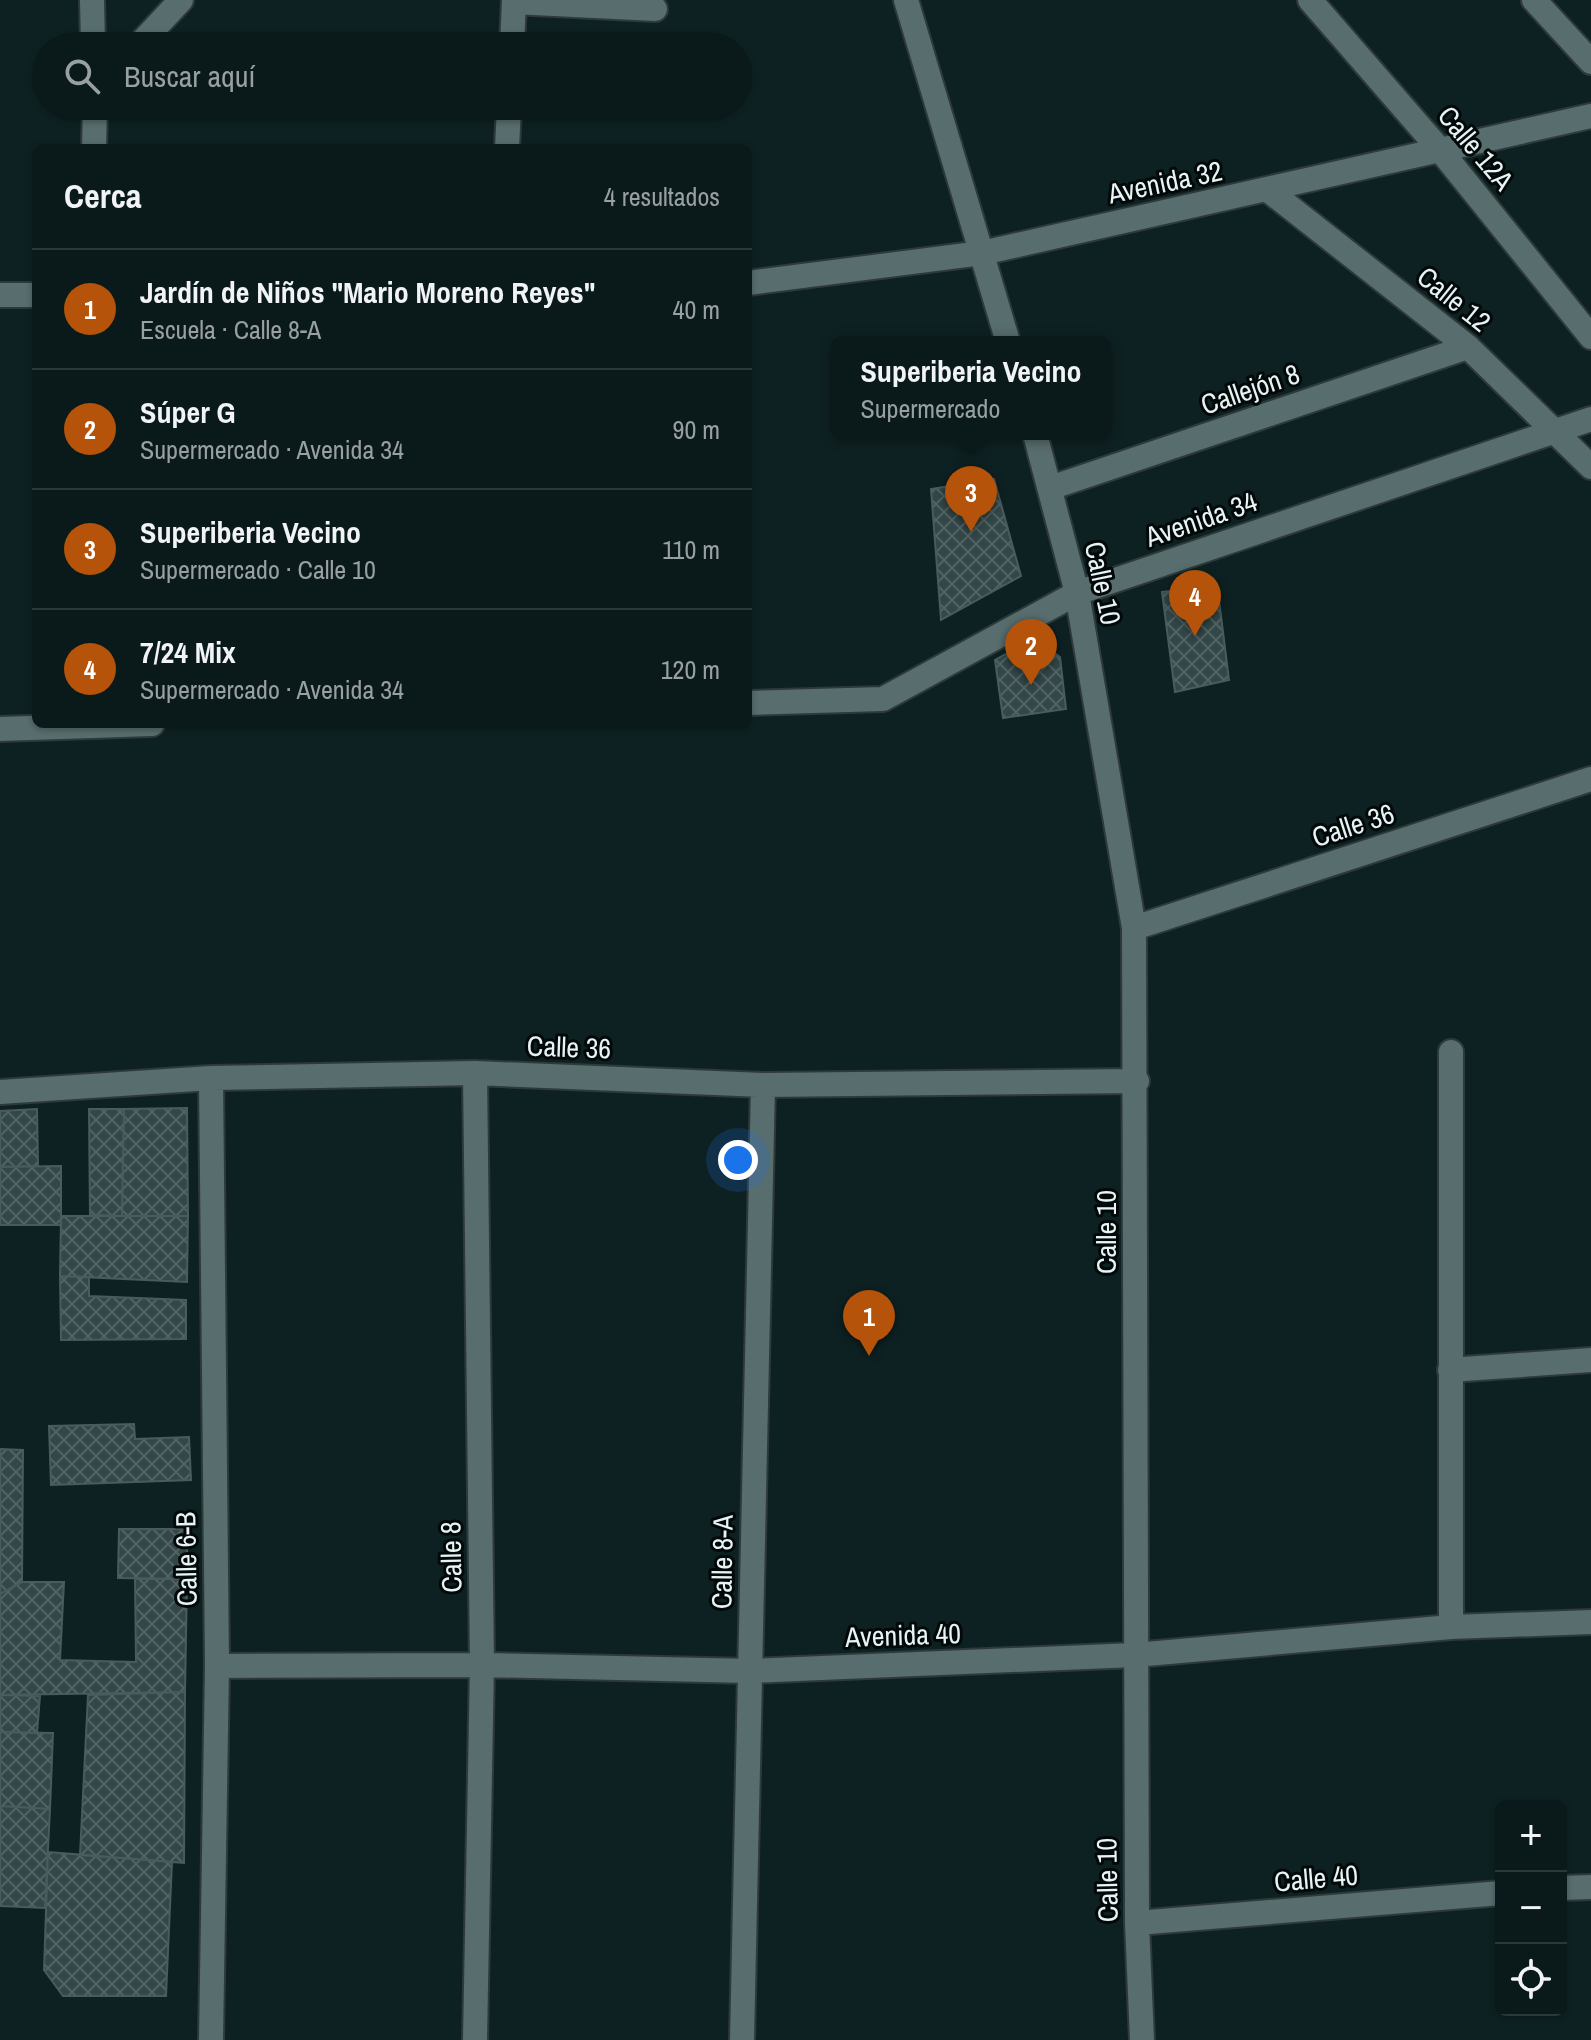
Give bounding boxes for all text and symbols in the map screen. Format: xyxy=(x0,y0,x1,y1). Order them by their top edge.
search box xyxy=(32,32,752,120)
icon: search xyxy=(60,54,104,98)
text: Buscar aquí xyxy=(124,56,255,96)
street label: Calle 12A xyxy=(1429,98,1523,199)
street label: Avenida 32 xyxy=(1103,151,1226,213)
text: Cerca xyxy=(64,173,142,219)
text: 4 resultados xyxy=(604,179,720,214)
street label: Calle 12 xyxy=(1409,258,1499,340)
text: Jardín de Niños "Mario Moreno Reyes" xyxy=(140,272,595,312)
text: 1 xyxy=(84,292,96,327)
text: 40 m xyxy=(673,292,720,327)
text: Escuela · Calle 8-A xyxy=(140,312,321,347)
popup xyxy=(831,336,1111,440)
text: Superiberia Vecino xyxy=(860,351,1082,391)
street label: Callejón 8 xyxy=(1196,354,1304,424)
text: Supermercado xyxy=(860,391,1000,426)
text: Súper G xyxy=(140,392,236,432)
text: 2 xyxy=(84,412,96,447)
text: 90 m xyxy=(673,412,720,447)
text: Supermercado · Avenida 34 xyxy=(140,432,404,467)
pin: 3 xyxy=(945,466,997,532)
street label: Avenida 34 xyxy=(1139,482,1262,556)
text: Superiberia Vecino xyxy=(140,512,361,552)
text: 3 xyxy=(84,532,96,567)
text: 110 m xyxy=(662,532,720,567)
street label: Calle 10 xyxy=(1076,538,1130,628)
text: Supermercado · Calle 10 xyxy=(140,552,376,587)
pin: 4 xyxy=(1169,570,1221,636)
pin: 2 xyxy=(1005,619,1057,685)
text: 7/24 Mix xyxy=(140,632,236,672)
text: 4 xyxy=(84,652,96,687)
text: 120 m xyxy=(661,652,720,687)
text: Supermercado · Avenida 34 xyxy=(140,672,404,707)
street label: Calle 36 xyxy=(1307,794,1399,856)
street label: Calle 36 xyxy=(526,1027,612,1067)
your location xyxy=(718,1140,758,1180)
street label: Calle 10 xyxy=(1087,1190,1125,1274)
pin: 1 xyxy=(843,1290,895,1356)
street label: Calle 6-B xyxy=(166,1511,206,1607)
street label: Calle 8-A xyxy=(702,1514,742,1610)
street label: Calle 8 xyxy=(431,1521,471,1593)
street label: Avenida 40 xyxy=(843,1614,962,1656)
map controls xyxy=(1495,1800,1567,2016)
button: + xyxy=(1495,1800,1567,1872)
street label: Calle 10 xyxy=(1087,1838,1127,1922)
street label: Calle 40 xyxy=(1272,1855,1360,1901)
button: − xyxy=(1495,1872,1567,1944)
button: locate xyxy=(1495,1944,1567,2016)

